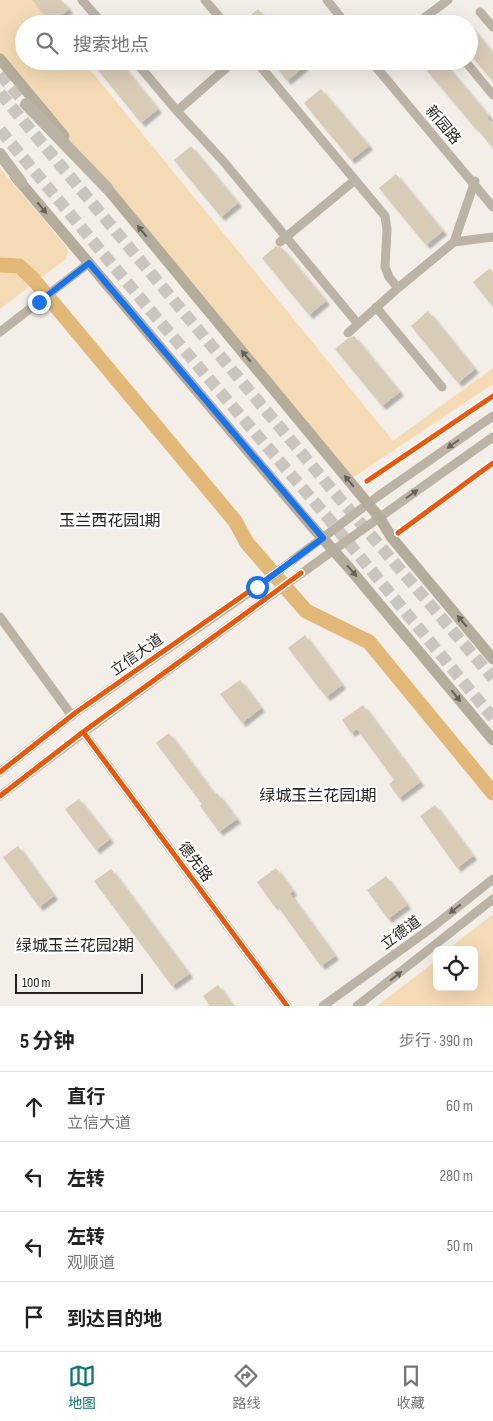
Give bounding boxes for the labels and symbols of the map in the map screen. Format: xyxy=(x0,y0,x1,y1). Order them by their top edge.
street label: 新园路 xyxy=(421,102,465,148)
one-way arrow xyxy=(37,201,48,214)
one-way arrow xyxy=(137,224,148,237)
route end xyxy=(28,291,51,314)
one-way arrow xyxy=(240,350,251,363)
one-way arrow xyxy=(446,439,460,449)
one-way arrow xyxy=(343,476,355,488)
one-way arrow xyxy=(406,489,419,499)
district label: 玉兰西花园1期 xyxy=(59,512,161,531)
one-way arrow xyxy=(346,565,358,577)
route start xyxy=(246,576,269,599)
one-way arrow xyxy=(456,615,467,628)
street label: 立信大道 xyxy=(107,630,167,680)
one-way arrow xyxy=(451,689,462,702)
district label: 绿城玉兰花园1期 xyxy=(259,787,377,806)
street label: 德先路 xyxy=(174,838,216,886)
one-way arrow xyxy=(449,904,462,915)
street label: 立德道 xyxy=(377,912,425,954)
district label: 绿城玉兰花园2期 xyxy=(16,937,134,956)
one-way arrow xyxy=(389,970,402,981)
scale bar xyxy=(15,971,142,994)

